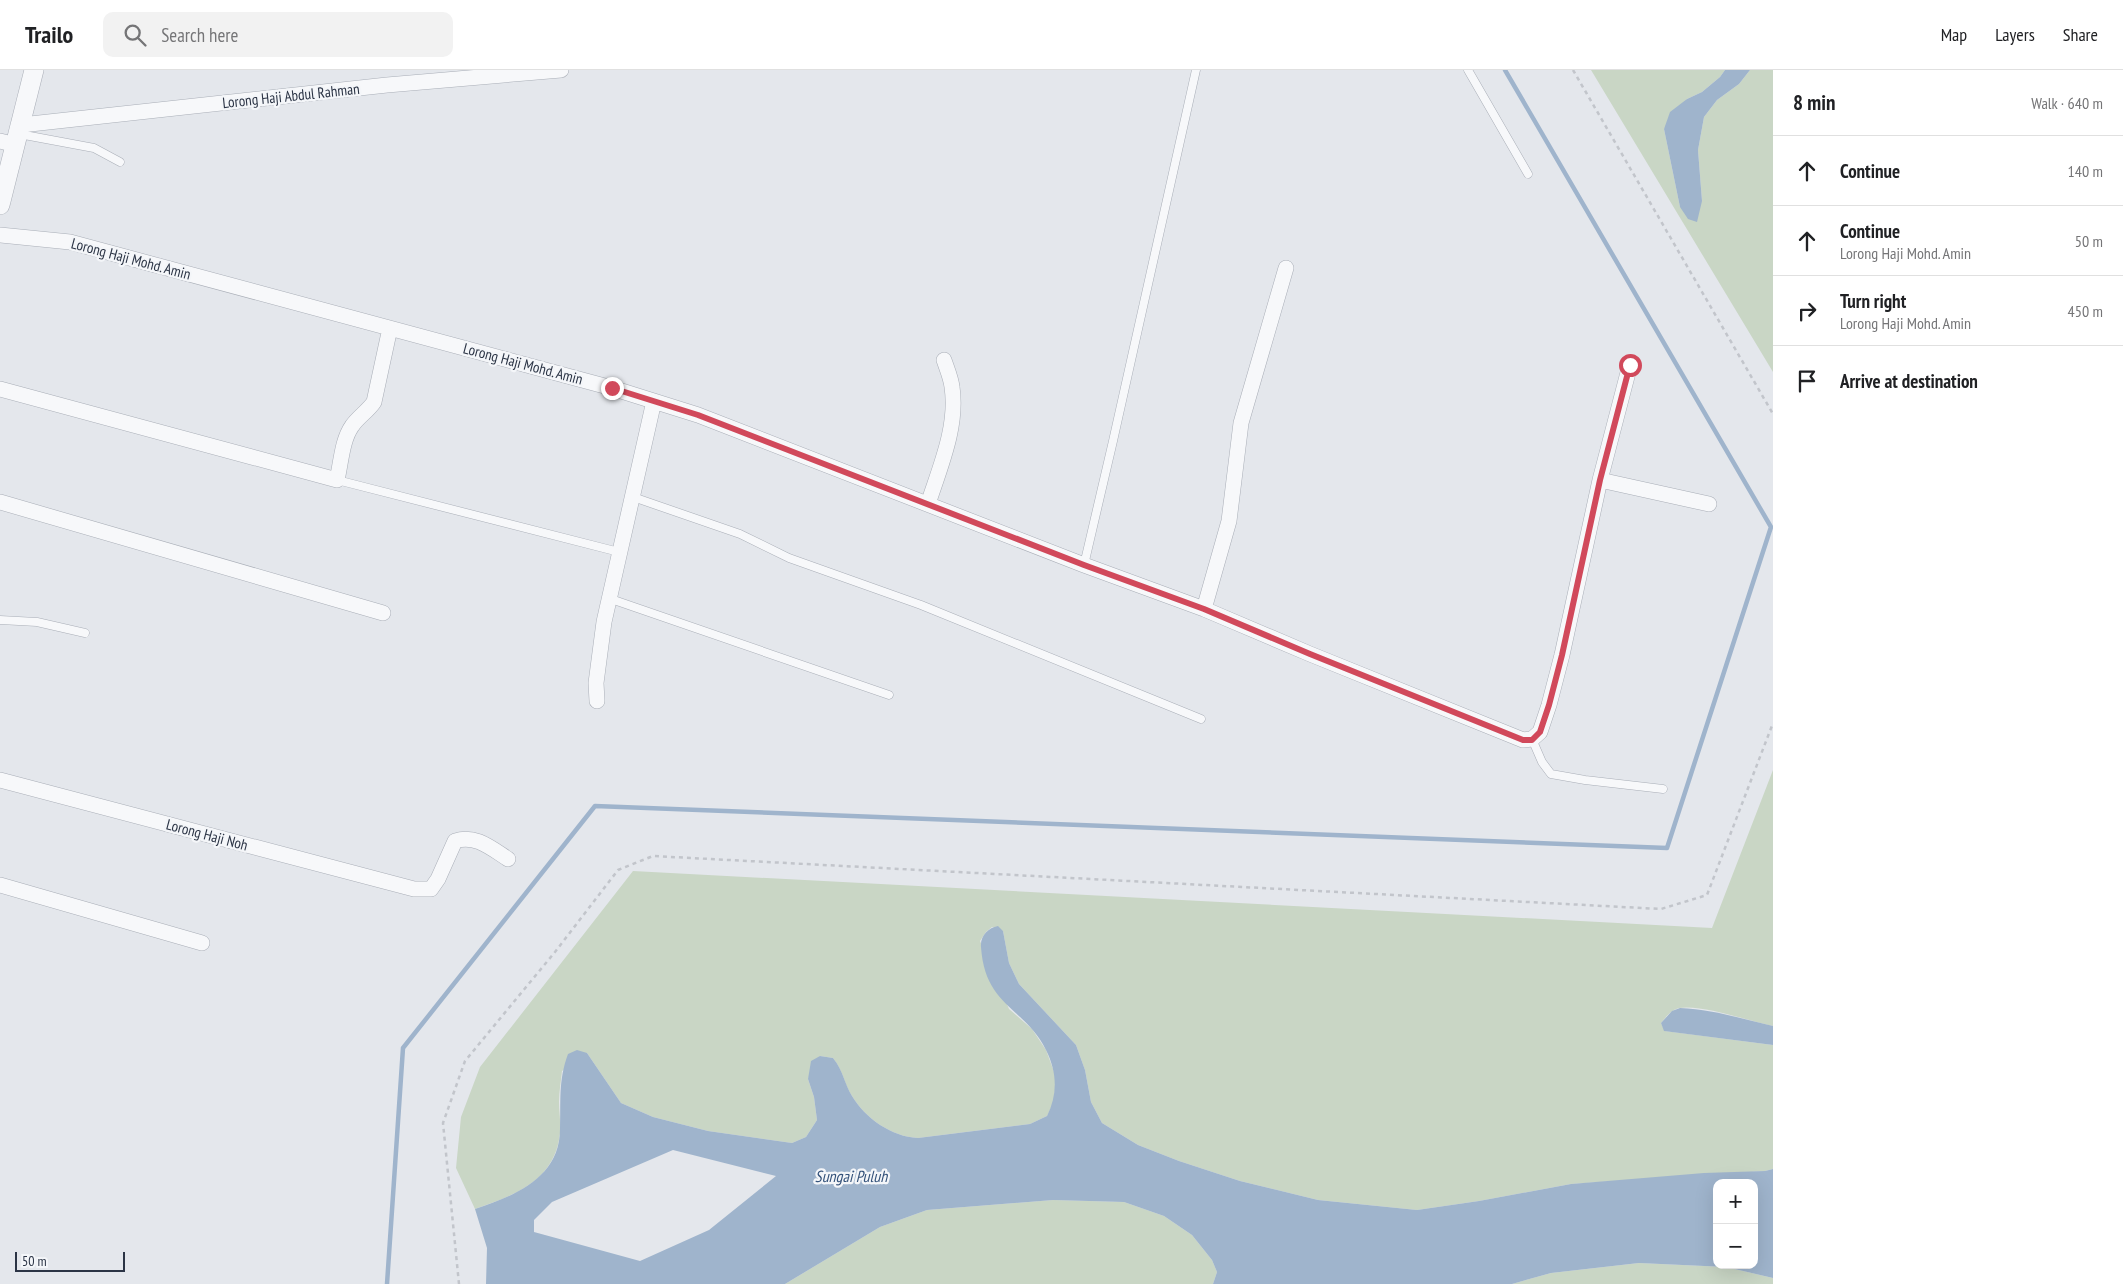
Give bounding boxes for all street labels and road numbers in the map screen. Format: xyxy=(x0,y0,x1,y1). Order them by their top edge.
street label: Lorong Haji Abdul Rahman xyxy=(222,79,360,112)
street label: Lorong Haji Mohd. Amin xyxy=(69,233,193,284)
street label: Lorong Haji Mohd. Amin xyxy=(461,338,585,389)
street label: Lorong Haji Noh xyxy=(164,815,250,855)

